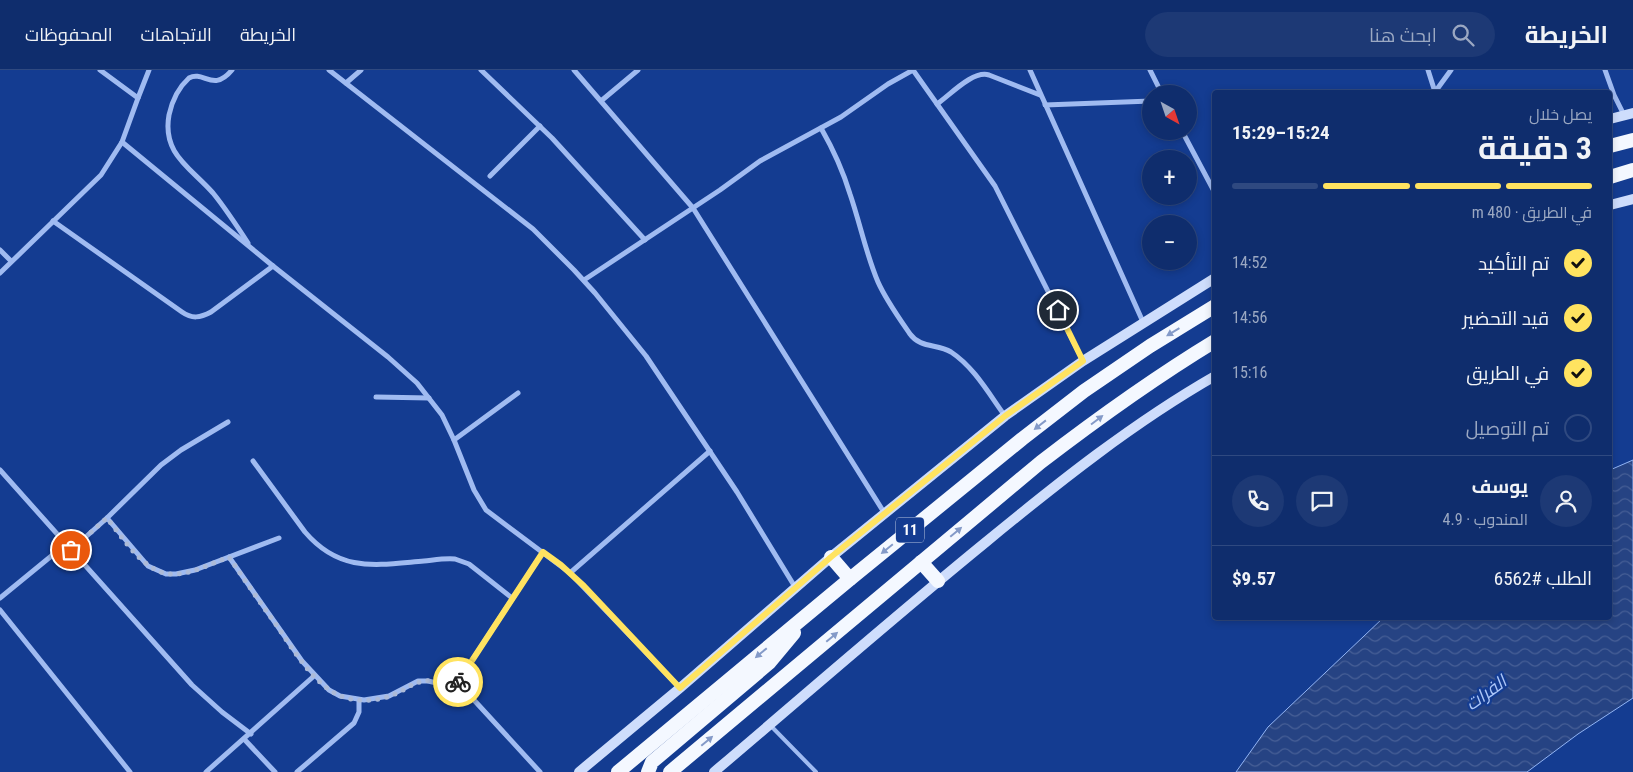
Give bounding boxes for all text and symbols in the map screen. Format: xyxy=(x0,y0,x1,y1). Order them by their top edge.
search box xyxy=(1145,12,1495,57)
icon: search xyxy=(1449,21,1477,49)
text: الخريطة xyxy=(1525,21,1608,49)
text: المحفوظات xyxy=(25,24,113,45)
text: الاتجاهات xyxy=(141,24,212,45)
text: الخريطة xyxy=(240,24,296,45)
text: ابحث هنا xyxy=(1369,24,1437,47)
north arrow xyxy=(1142,85,1198,140)
map controls xyxy=(1142,85,1197,270)
text: يصل خلال xyxy=(1529,105,1592,124)
text: 15:24–15:29 xyxy=(1232,121,1330,144)
text: 3 دقيقة xyxy=(1478,129,1592,167)
button: + xyxy=(1142,150,1197,205)
text: في الطريق · 480 m xyxy=(1472,203,1592,222)
button: − xyxy=(1142,215,1197,270)
icon: check xyxy=(1564,249,1592,277)
text: تم التأكيد xyxy=(1478,252,1549,275)
text: 14:52 xyxy=(1232,253,1267,272)
pin xyxy=(1037,289,1079,331)
icon: home xyxy=(1044,296,1072,324)
icon: check xyxy=(1564,304,1592,332)
text: قيد التحضير xyxy=(1462,307,1549,330)
text: 14:56 xyxy=(1232,308,1267,327)
one-way arrow xyxy=(1167,327,1180,336)
icon: check xyxy=(1564,359,1592,387)
text: في الطريق xyxy=(1466,362,1549,385)
text: 15:16 xyxy=(1232,363,1267,382)
one-way arrow xyxy=(1090,414,1103,425)
text: تم التوصيل xyxy=(1466,417,1549,440)
one-way arrow xyxy=(1034,420,1047,430)
button: phone xyxy=(1232,475,1284,527)
button: chat xyxy=(1296,475,1348,527)
text: يوسف xyxy=(1472,475,1528,498)
button: person xyxy=(1540,475,1592,527)
text: المندوب · 4.9 xyxy=(1443,510,1528,529)
road number: 11 xyxy=(896,518,924,542)
one-way arrow xyxy=(950,527,963,538)
pin xyxy=(50,529,92,571)
icon: bag xyxy=(57,536,85,564)
one-way arrow xyxy=(881,544,894,555)
text: $9.57 xyxy=(1232,567,1276,590)
text: الطلب #6562 xyxy=(1494,567,1592,590)
one-way arrow xyxy=(825,631,838,642)
one-way arrow xyxy=(755,647,768,658)
courier xyxy=(433,657,483,707)
icon: bike xyxy=(444,668,472,696)
water label: الفرات xyxy=(1461,669,1512,715)
one-way arrow xyxy=(700,735,713,746)

